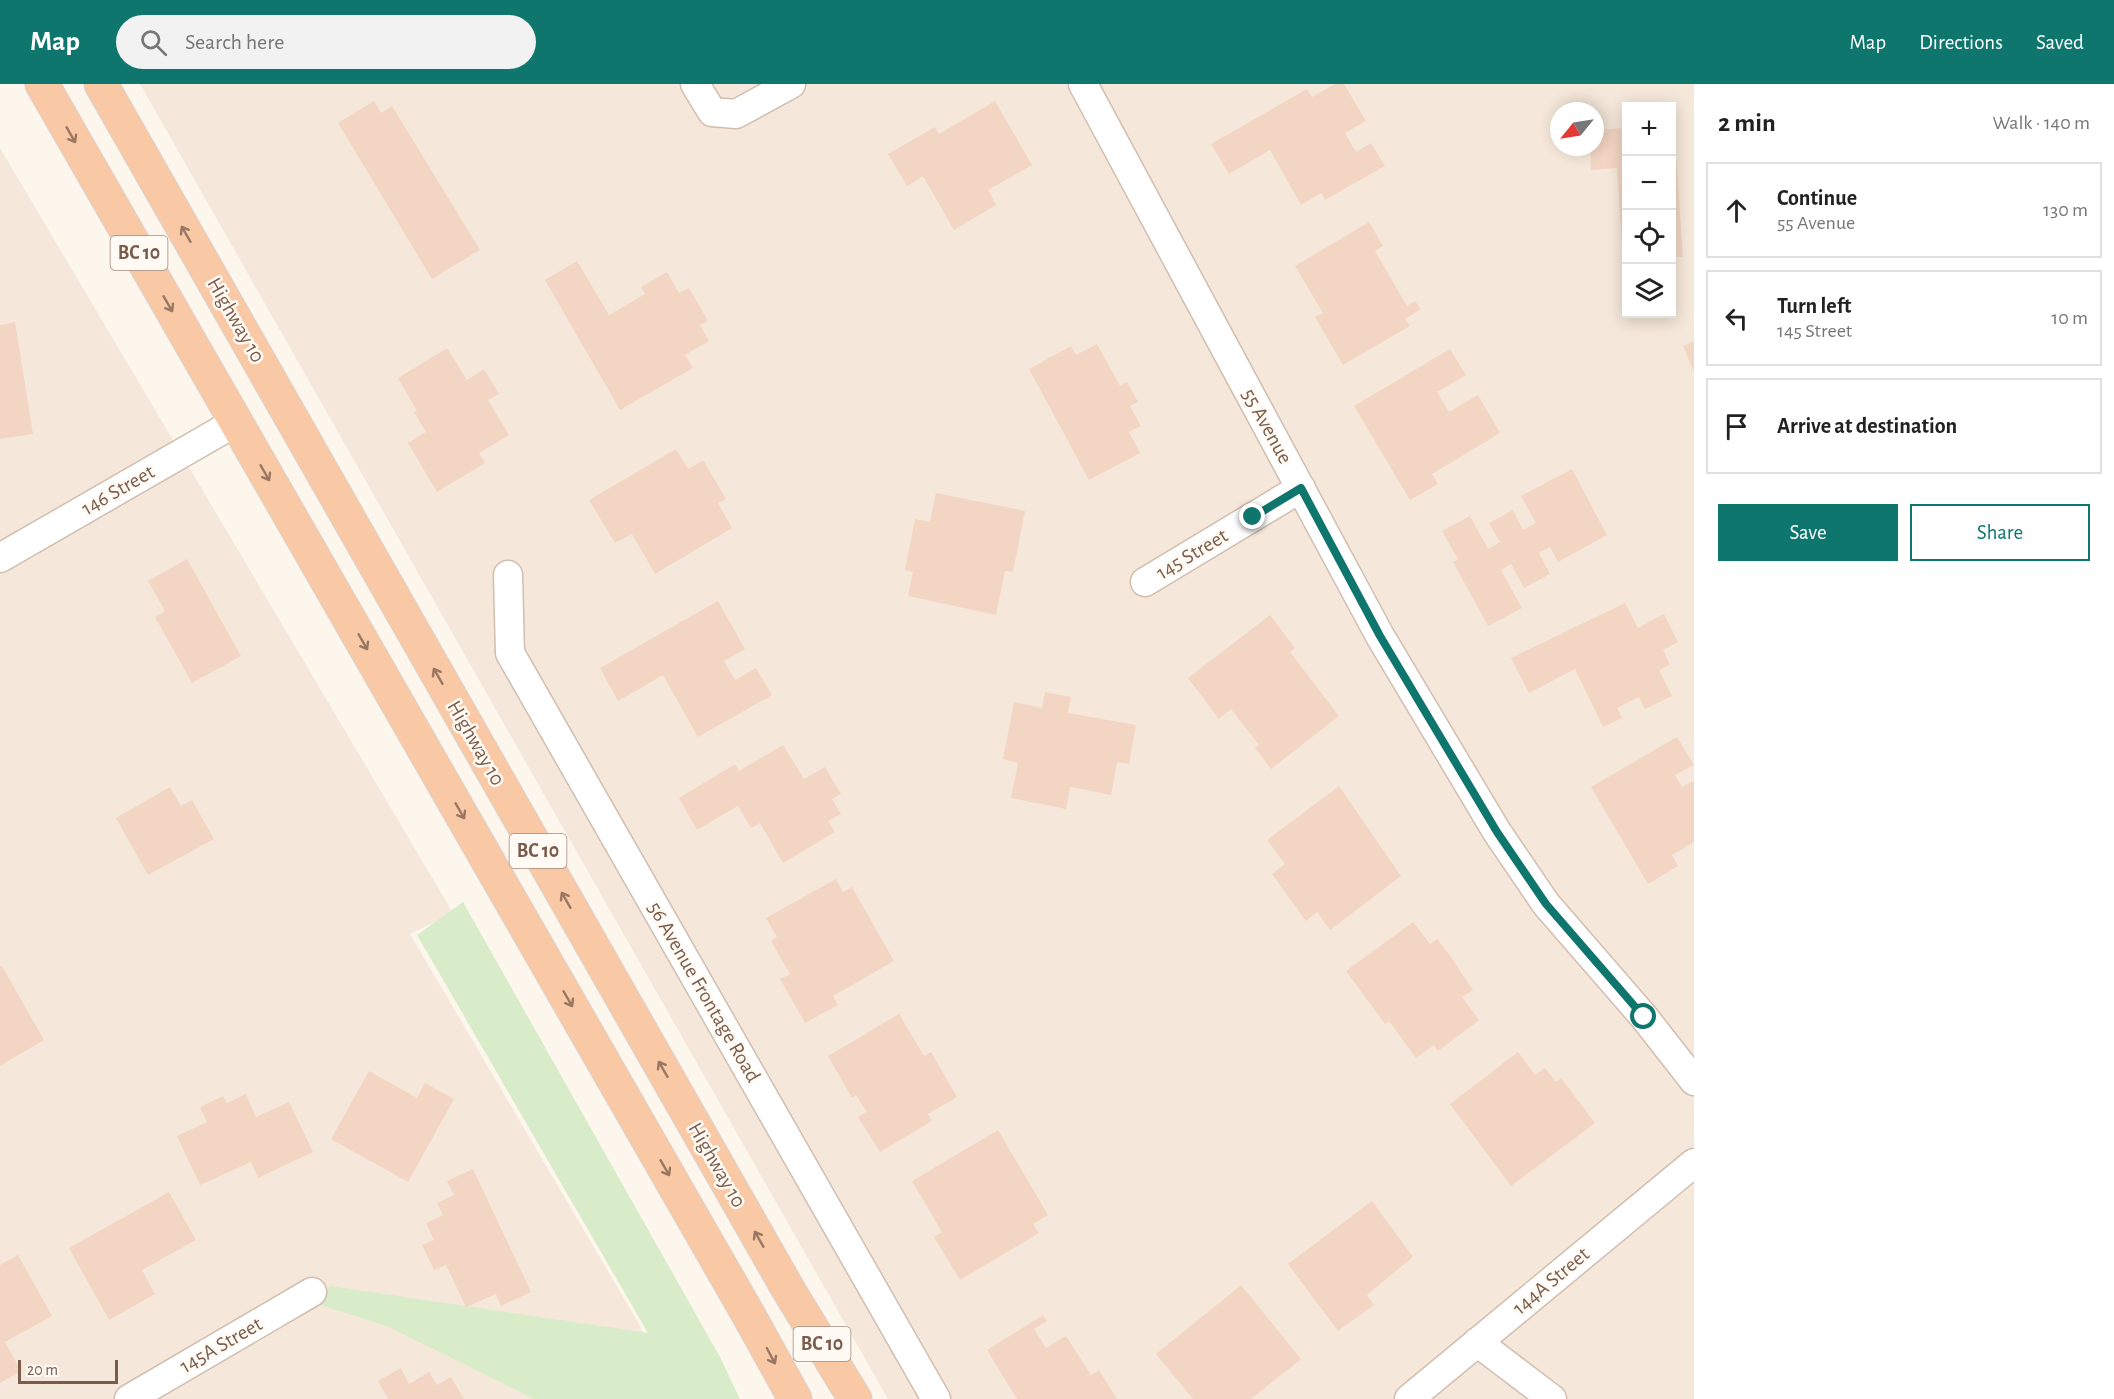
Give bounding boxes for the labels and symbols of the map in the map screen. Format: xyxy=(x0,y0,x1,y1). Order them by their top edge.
north arrow xyxy=(1550,102,1604,156)
one-way arrow xyxy=(66,126,78,143)
one-way arrow xyxy=(180,226,192,243)
road number: BC 10 xyxy=(110,236,168,270)
street label: Highway 10 xyxy=(203,274,269,366)
one-way arrow xyxy=(163,295,175,312)
street label: 55 Avenue xyxy=(1238,385,1296,467)
street label: 146 Street xyxy=(78,461,158,519)
one-way arrow xyxy=(260,464,272,481)
route end xyxy=(1239,503,1265,529)
street label: 145 Street xyxy=(1153,525,1232,583)
one-way arrow xyxy=(357,633,369,650)
one-way arrow xyxy=(432,667,443,685)
street label: Highway 10 xyxy=(443,697,509,789)
one-way arrow xyxy=(454,802,466,819)
road number: BC 10 xyxy=(510,834,566,868)
one-way arrow xyxy=(560,892,572,909)
street label: 56 Avenue Frontage Road xyxy=(644,898,764,1086)
one-way arrow xyxy=(562,990,574,1007)
route start xyxy=(1630,1003,1656,1029)
one-way arrow xyxy=(656,1061,668,1078)
street label: Highway 10 xyxy=(684,1119,750,1211)
one-way arrow xyxy=(659,1159,671,1176)
one-way arrow xyxy=(753,1230,764,1248)
street label: 144A Street xyxy=(1509,1243,1593,1319)
street label: 145A Street xyxy=(176,1313,266,1377)
road number: BC 10 xyxy=(794,1327,850,1361)
one-way arrow xyxy=(766,1347,777,1365)
scale bar xyxy=(18,1357,118,1384)

